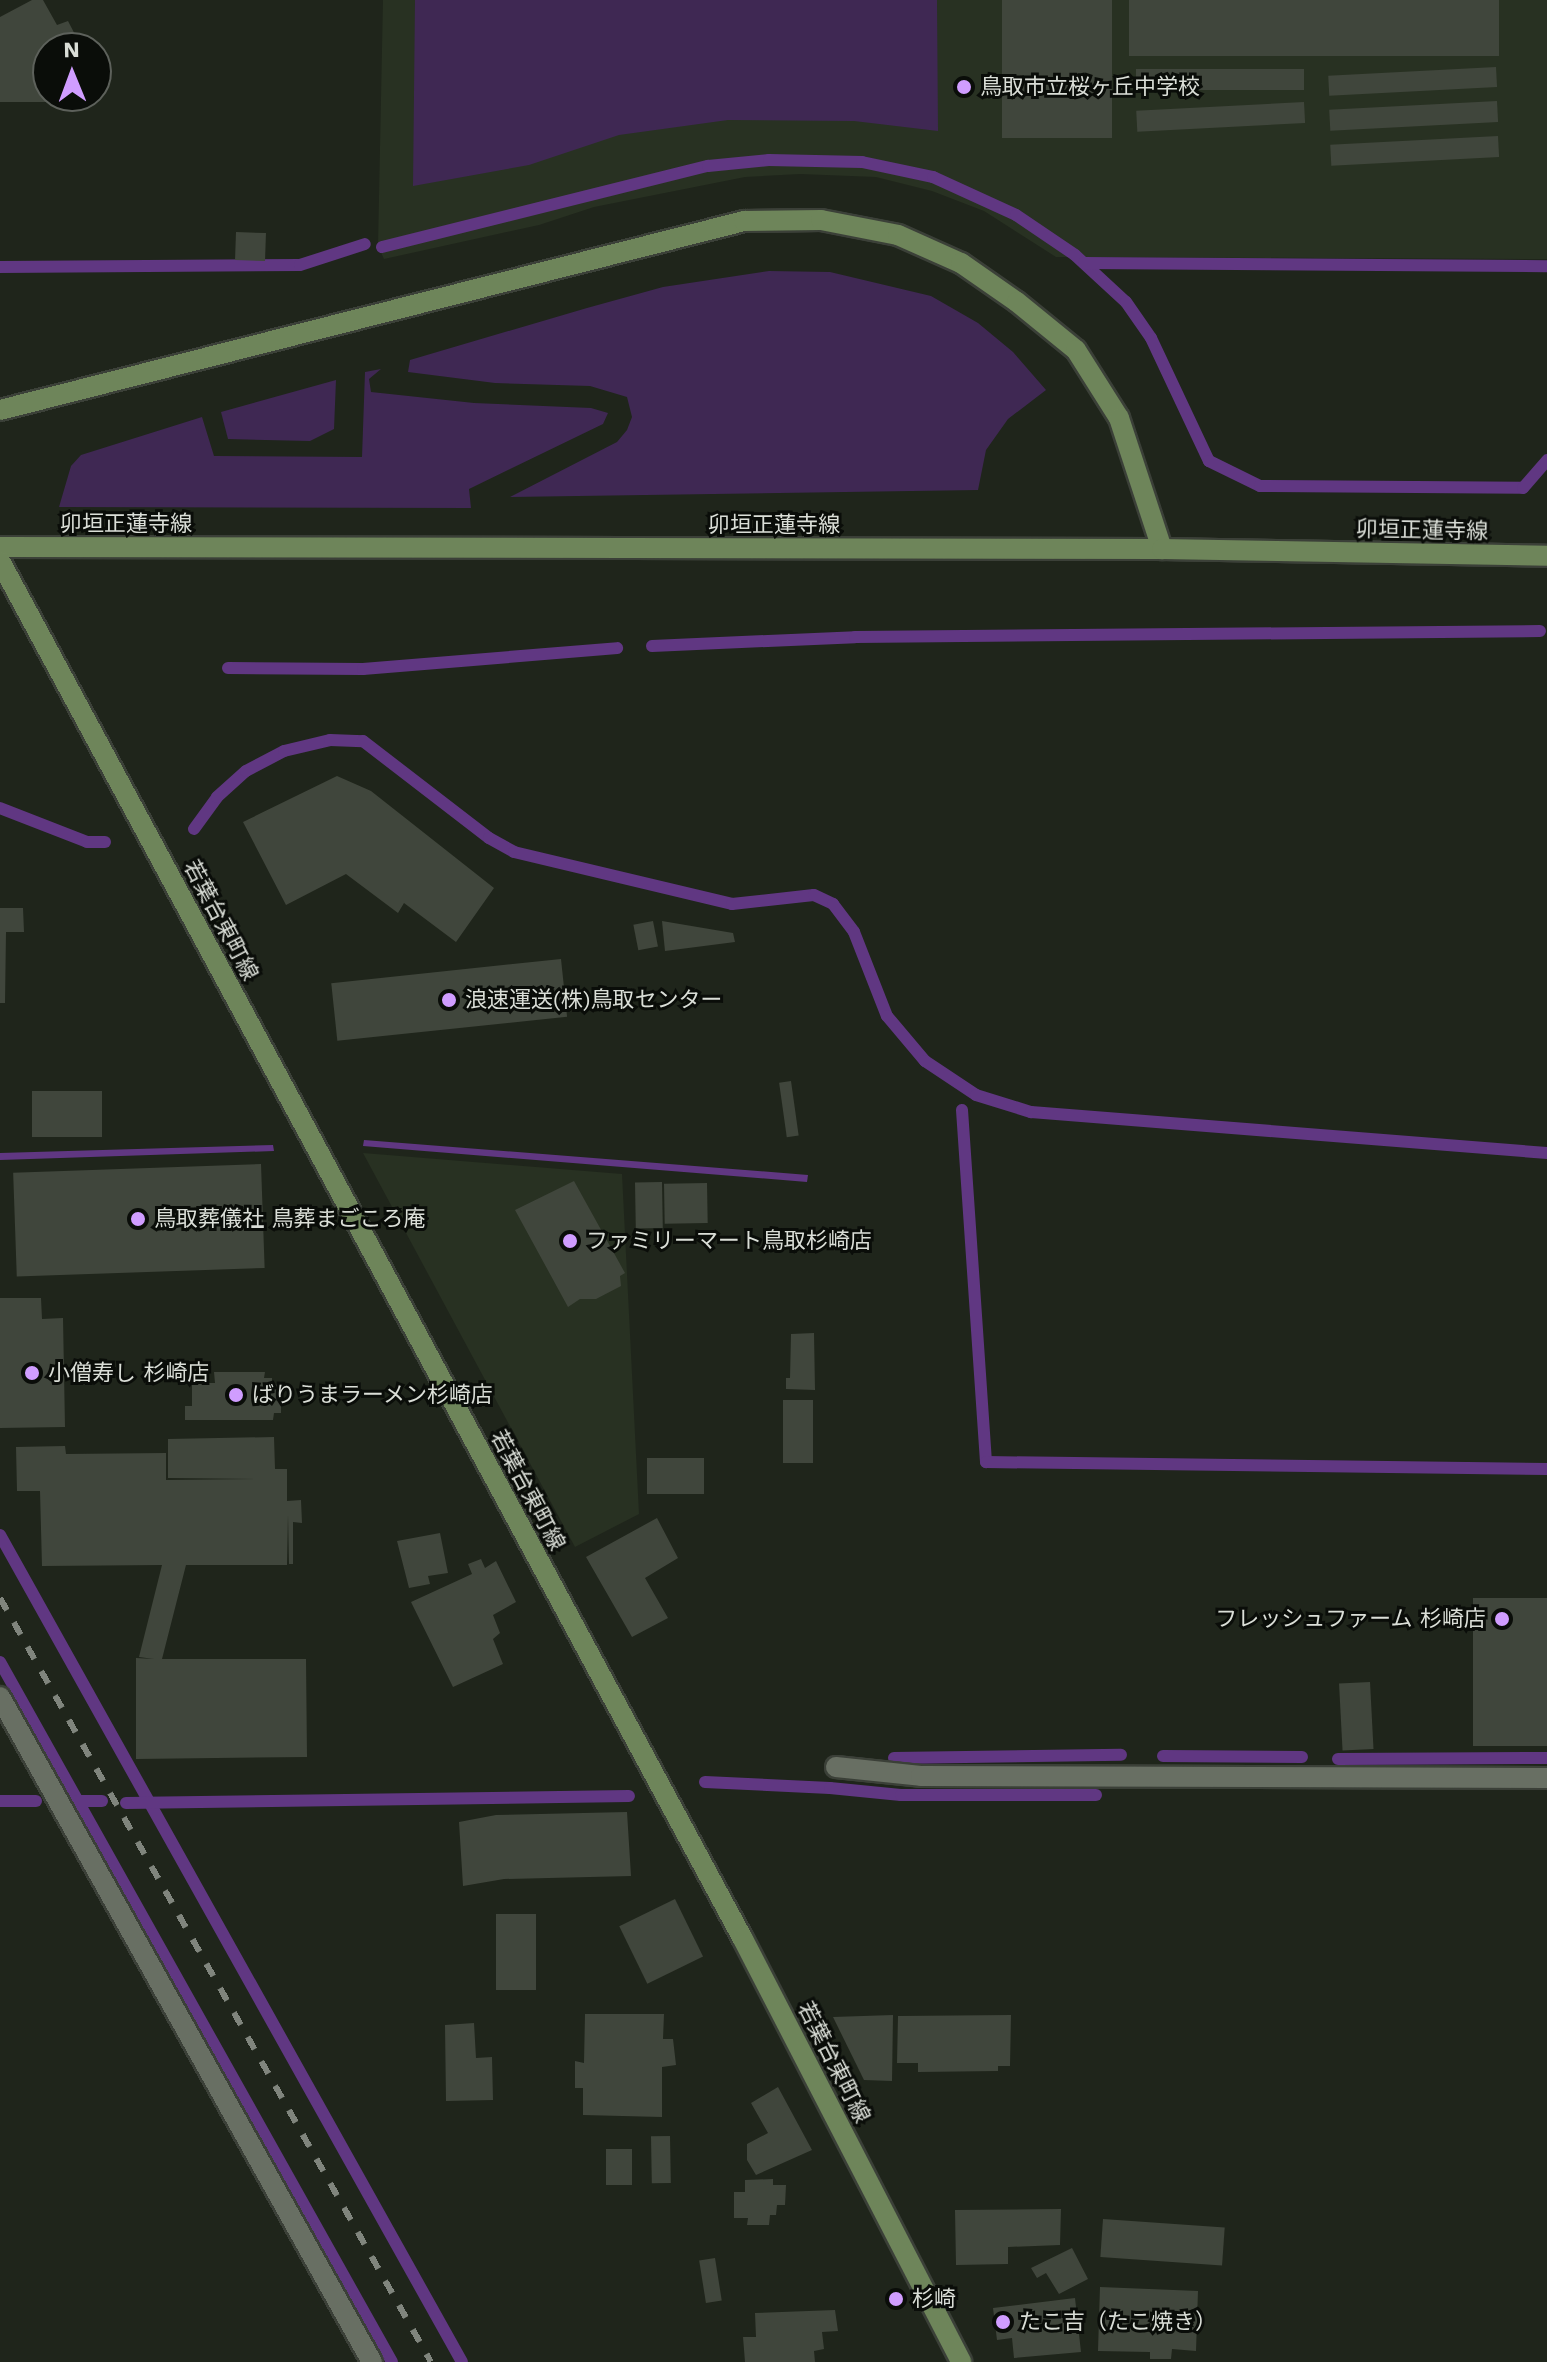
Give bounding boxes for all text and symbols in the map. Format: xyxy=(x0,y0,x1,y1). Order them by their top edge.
north arrow xyxy=(32,32,112,112)
text: N xyxy=(63,37,80,62)
place label: 鳥取市立桜ヶ丘中学校 xyxy=(980,74,1200,100)
marker: 鳥取市立桜ヶ丘中学校 xyxy=(955,78,973,96)
street label: 卯垣正蓮寺線 xyxy=(60,511,192,537)
street label: 卯垣正蓮寺線 xyxy=(708,512,840,538)
street label: 卯垣正蓮寺線 xyxy=(1356,516,1488,544)
street label: 若葉台東町線 xyxy=(178,856,264,984)
place label: 浪速運送(株)鳥取センター xyxy=(465,987,722,1013)
marker: 浪速運送(株)鳥取センター xyxy=(440,991,458,1009)
place label: 鳥取葬儀社 鳥葬まごころ庵 xyxy=(154,1206,426,1232)
marker: 鳥取葬儀社 鳥葬まごころ庵 xyxy=(129,1210,147,1228)
place label: ファミリーマート鳥取杉崎店 xyxy=(586,1228,872,1254)
marker: ファミリーマート鳥取杉崎店 xyxy=(561,1232,579,1250)
place label: 小僧寿し 杉崎店 xyxy=(48,1360,210,1386)
marker: 小僧寿し 杉崎店 xyxy=(23,1364,41,1382)
place label: ばりうまラーメン杉崎店 xyxy=(252,1382,494,1408)
marker: ばりうまラーメン杉崎店 xyxy=(227,1386,245,1404)
street label: 若葉台東町線 xyxy=(485,1426,571,1554)
place label: フレッシュファーム 杉崎店 xyxy=(1214,1606,1486,1632)
marker: フレッシュファーム 杉崎店 xyxy=(1493,1610,1511,1628)
street label: 若葉台東町線 xyxy=(792,1997,876,2127)
place label: 杉崎 xyxy=(912,2286,956,2312)
marker: 杉崎 xyxy=(887,2290,905,2308)
place label: たこ吉（たこ焼き） xyxy=(1019,2309,1217,2335)
marker: たこ吉（たこ焼き） xyxy=(994,2313,1012,2331)

